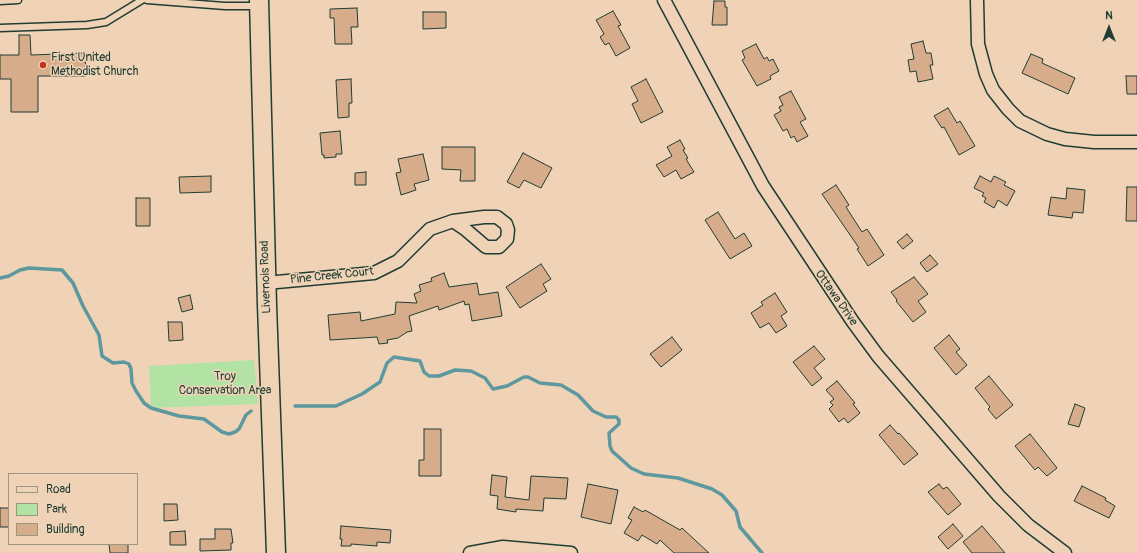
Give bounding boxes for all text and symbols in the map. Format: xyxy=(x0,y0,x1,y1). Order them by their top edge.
north arrow xyxy=(1089,8,1129,48)
text: N xyxy=(1105,9,1113,22)
place label: First United Methodist Church xyxy=(51,51,138,79)
marker: First United Methodist Church xyxy=(38,60,48,70)
street label: Livernois Road xyxy=(258,240,274,314)
street label: Pine Creek Court xyxy=(290,264,374,288)
street label: Ottawa Drive xyxy=(812,267,860,329)
park label: Troy Conservation Area xyxy=(179,370,271,398)
legend xyxy=(8,473,138,545)
text: Road xyxy=(46,482,71,497)
text: Park xyxy=(46,502,67,517)
text: Building xyxy=(46,522,85,537)

